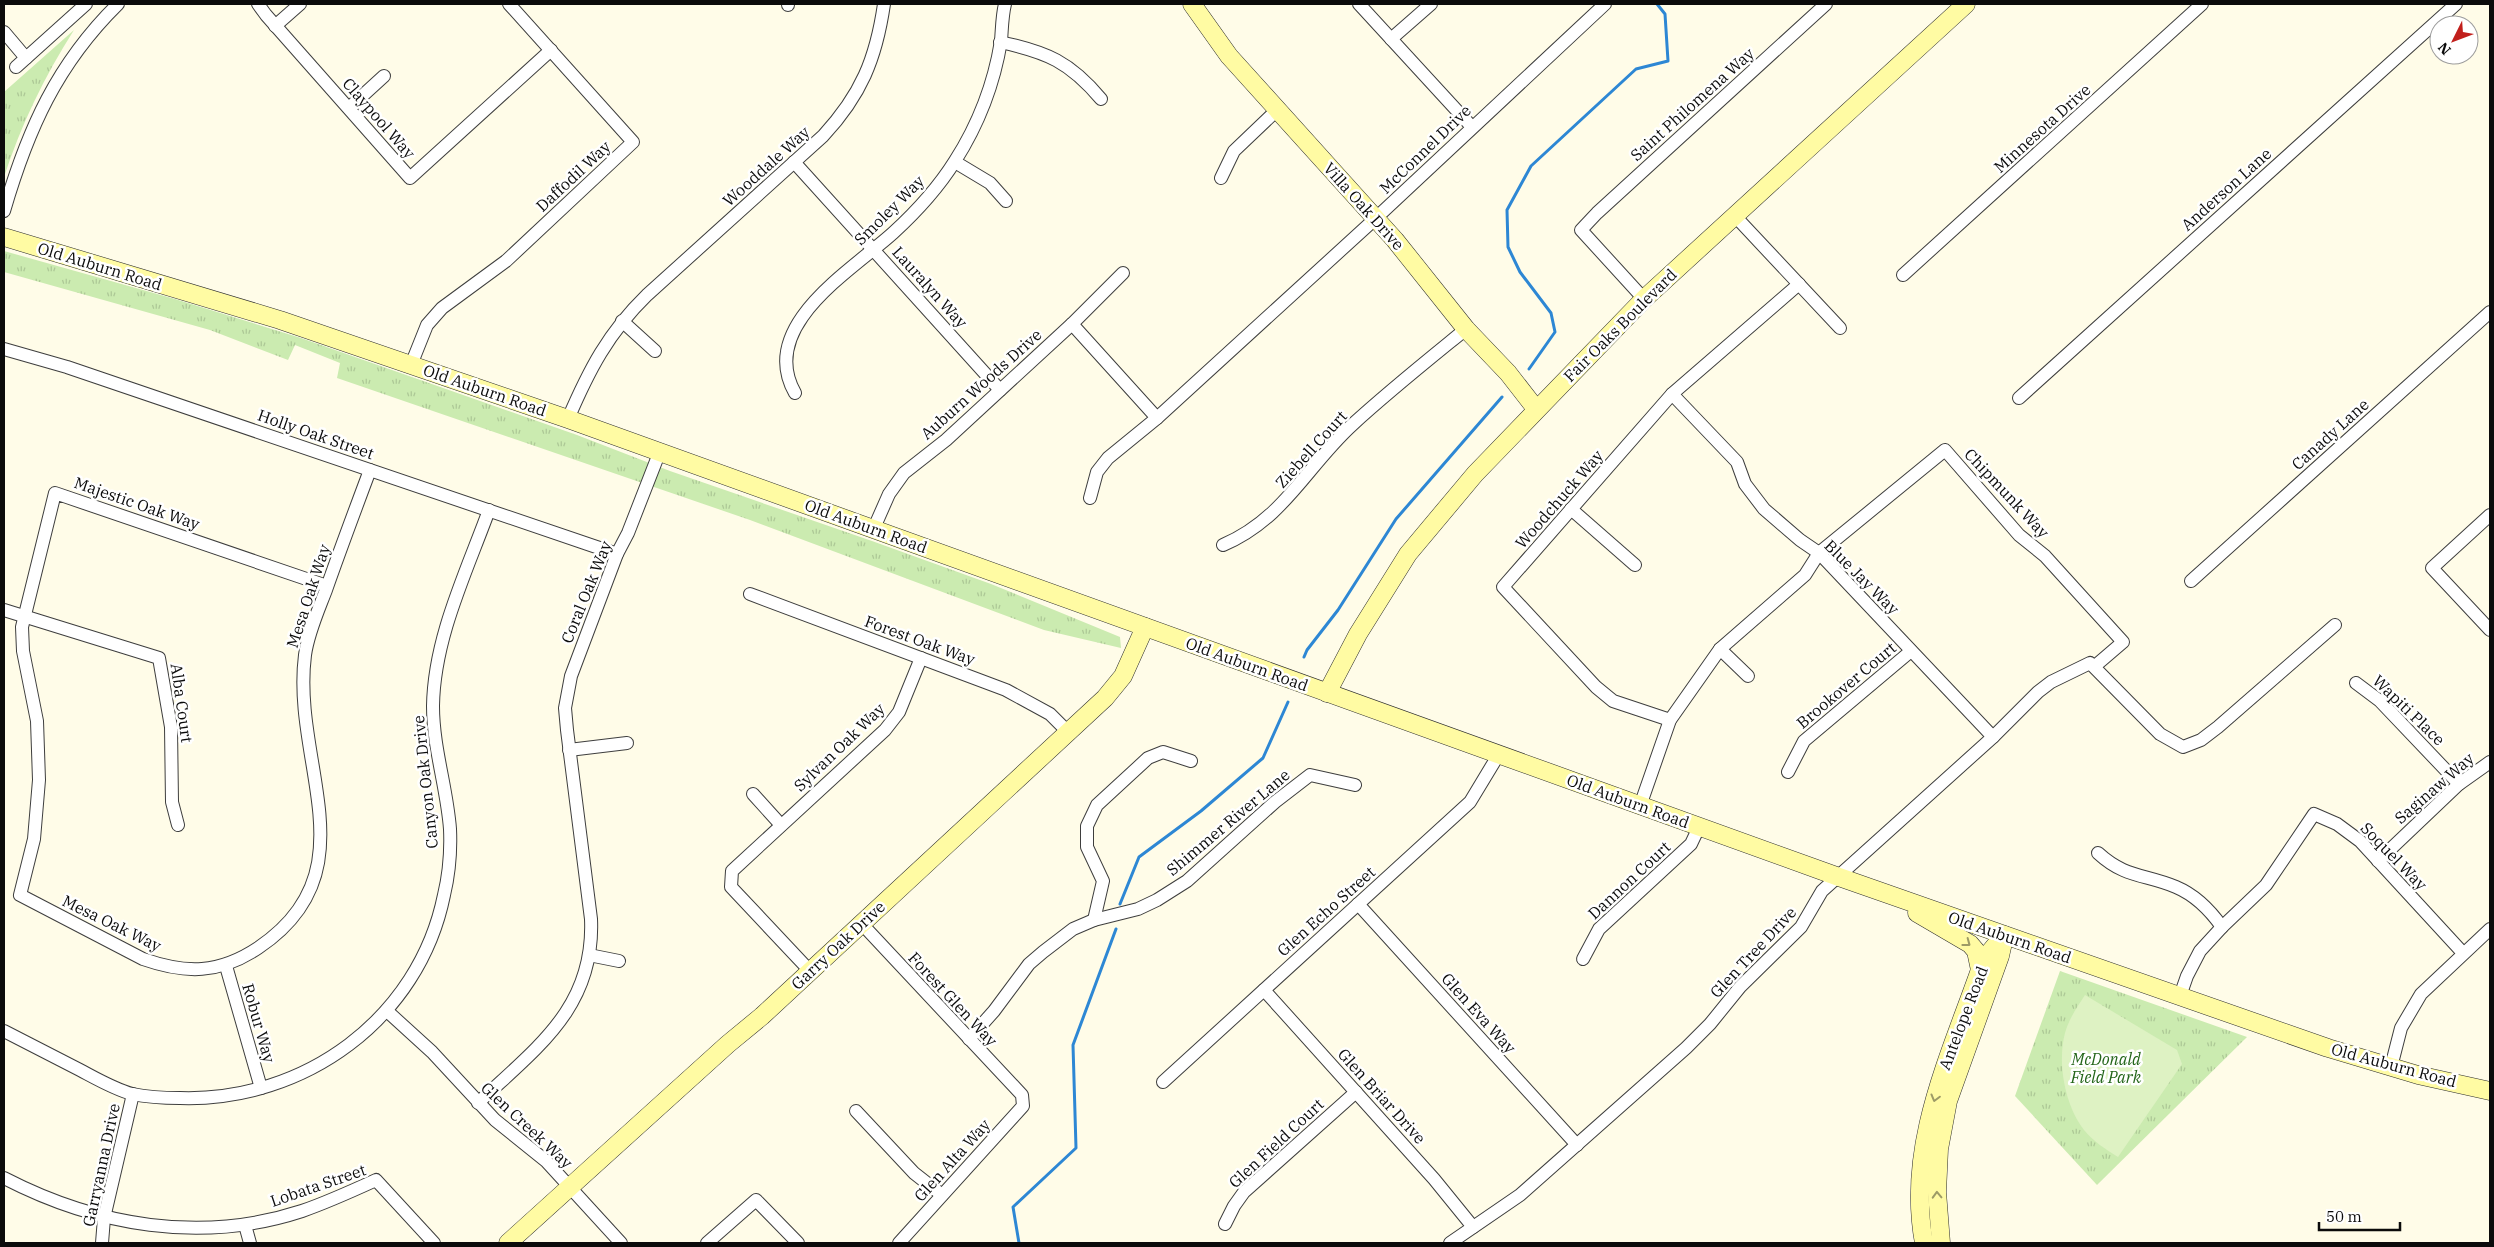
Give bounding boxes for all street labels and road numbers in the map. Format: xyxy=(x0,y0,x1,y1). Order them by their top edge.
street label: Saint Philomena Way xyxy=(1626,43,1758,165)
street label: Claypool Way xyxy=(338,73,420,163)
street label: Minnesota Drive xyxy=(1989,79,2095,177)
street label: McConnel Drive xyxy=(1375,100,1475,198)
street label: Wooddale Way xyxy=(718,121,814,210)
street label: Daffodil Way xyxy=(531,136,615,216)
street label: Anderson Lane xyxy=(2177,143,2275,235)
street label: Villa Oak Drive xyxy=(1319,158,1409,254)
street label: Smoley Way xyxy=(850,170,929,249)
street label: Old Auburn Road xyxy=(35,238,165,294)
street label: Lauralyn Way xyxy=(888,242,972,332)
street label: Fair Oaks Boulevard xyxy=(1559,264,1681,386)
street label: Auburn Woods Drive xyxy=(916,324,1046,444)
street label: Old Auburn Road xyxy=(421,360,549,421)
street label: Canady Lane xyxy=(2287,394,2373,474)
street label: Holly Oak Street xyxy=(255,405,377,463)
street label: Ziebell Court xyxy=(1271,406,1351,492)
street label: Chipmunk Way xyxy=(1960,444,2054,542)
street label: Woodchuck Way xyxy=(1511,445,1608,552)
street label: Majestic Oak Way xyxy=(72,472,203,534)
street label: Old Auburn Road xyxy=(802,495,930,558)
street label: Blue Jay Way xyxy=(1820,535,1904,619)
street label: Coral Oak Way xyxy=(556,538,616,646)
street label: Mesa Oak Way xyxy=(282,541,334,650)
street label: Forest Oak Way xyxy=(862,611,978,669)
street label: Old Auburn Road xyxy=(1183,633,1311,696)
street label: Brookover Court xyxy=(1792,637,1900,732)
street label: Alba Court xyxy=(167,662,198,744)
street label: Wapiti Place xyxy=(2369,671,2449,749)
street label: Sylvan Oak Way xyxy=(789,698,889,795)
street label: Canyon Oak Drive xyxy=(408,714,442,850)
street label: Saginaw Way xyxy=(2390,748,2478,828)
street label: Shimmer River Lane xyxy=(1162,765,1294,879)
street label: Old Auburn Road xyxy=(1564,770,1692,833)
street label: Soquel Way xyxy=(2357,818,2432,894)
street label: Dannon Court xyxy=(1584,836,1675,923)
street label: Glen Echo Street xyxy=(1273,862,1379,960)
street label: Mesa Oak Way xyxy=(59,890,165,956)
street label: Garry Oak Drive xyxy=(787,896,889,994)
street label: Glen Tree Drive xyxy=(1706,902,1800,1002)
street label: Old Auburn Road xyxy=(1946,907,2074,968)
street label: Forest Glen Way xyxy=(904,948,1002,1051)
street label: Antelope Road xyxy=(1934,963,1992,1073)
street label: Glen Eva Way xyxy=(1438,969,1521,1058)
street label: Robur Way xyxy=(238,981,280,1065)
street label: Old Auburn Road xyxy=(2329,1039,2459,1091)
street label: Glen Briar Drive xyxy=(1334,1044,1430,1148)
street label: Glen Creek Way xyxy=(477,1077,577,1173)
street label: Glen Field Court xyxy=(1224,1094,1328,1192)
street label: Garryanna Drive xyxy=(78,1102,124,1228)
street label: Glen Alta Way xyxy=(910,1114,995,1205)
street label: Lobata Street xyxy=(268,1159,369,1211)

